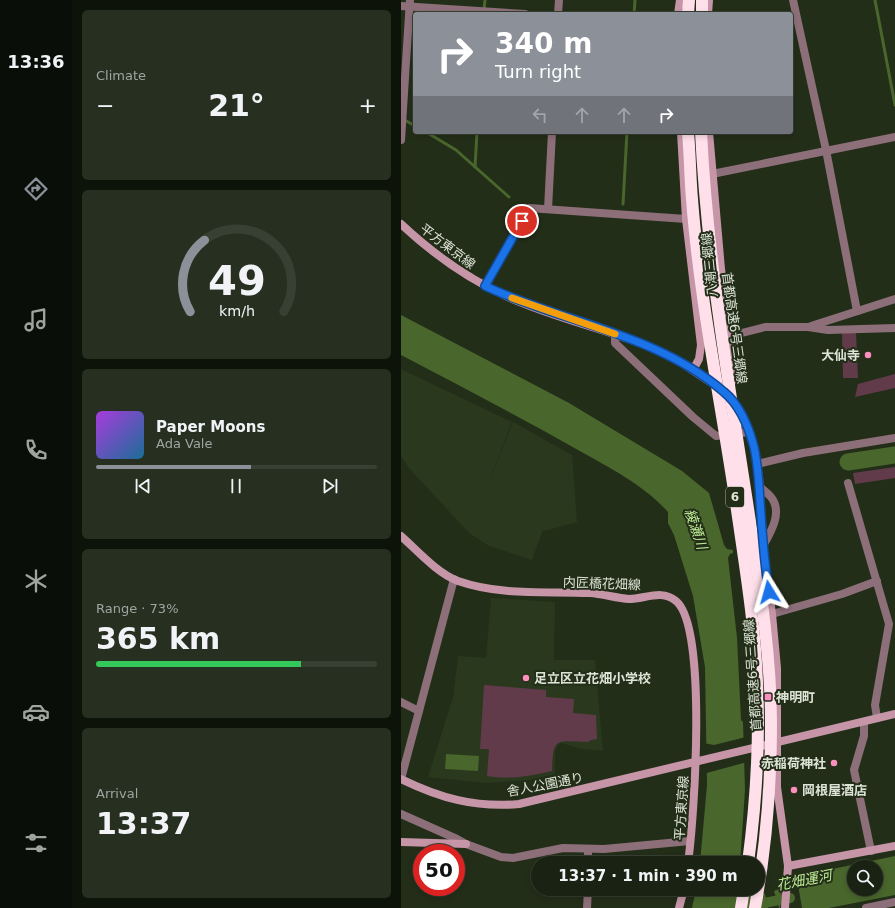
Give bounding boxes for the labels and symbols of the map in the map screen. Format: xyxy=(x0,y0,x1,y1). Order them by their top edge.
pin xyxy=(505,204,539,238)
street label: 平方東京線 xyxy=(417,221,478,272)
street label: 八潮三郷線 xyxy=(699,232,720,298)
street label: 首都高速6号三郷線 xyxy=(719,271,750,385)
place label: 大仙寺 xyxy=(821,348,860,363)
marker: 大仙寺 xyxy=(863,350,873,360)
road number: 6 xyxy=(726,487,744,507)
water label: 綾瀬川 xyxy=(682,507,711,553)
position arrow xyxy=(748,571,790,613)
street label: 内匠橋花畑線 xyxy=(563,575,641,592)
street label: 首都高速6号三郷線 xyxy=(741,618,764,731)
place label: 足立区立花畑小学校 xyxy=(534,671,651,686)
marker: 足立区立花畑小学校 xyxy=(521,673,531,683)
place label: 神明町 xyxy=(776,690,815,705)
marker: 神明町 xyxy=(763,692,773,702)
place label: 赤稲荷神社 xyxy=(761,756,826,771)
marker: 赤稲荷神社 xyxy=(829,758,839,768)
street label: 舎人公園通り xyxy=(505,770,585,799)
street label: 平方東京線 xyxy=(672,775,691,841)
place label: 岡根屋酒店 xyxy=(802,783,867,798)
marker: 岡根屋酒店 xyxy=(789,785,799,795)
speed limit sign: 50 xyxy=(413,844,465,896)
water label: 花畑運河 xyxy=(775,866,836,893)

